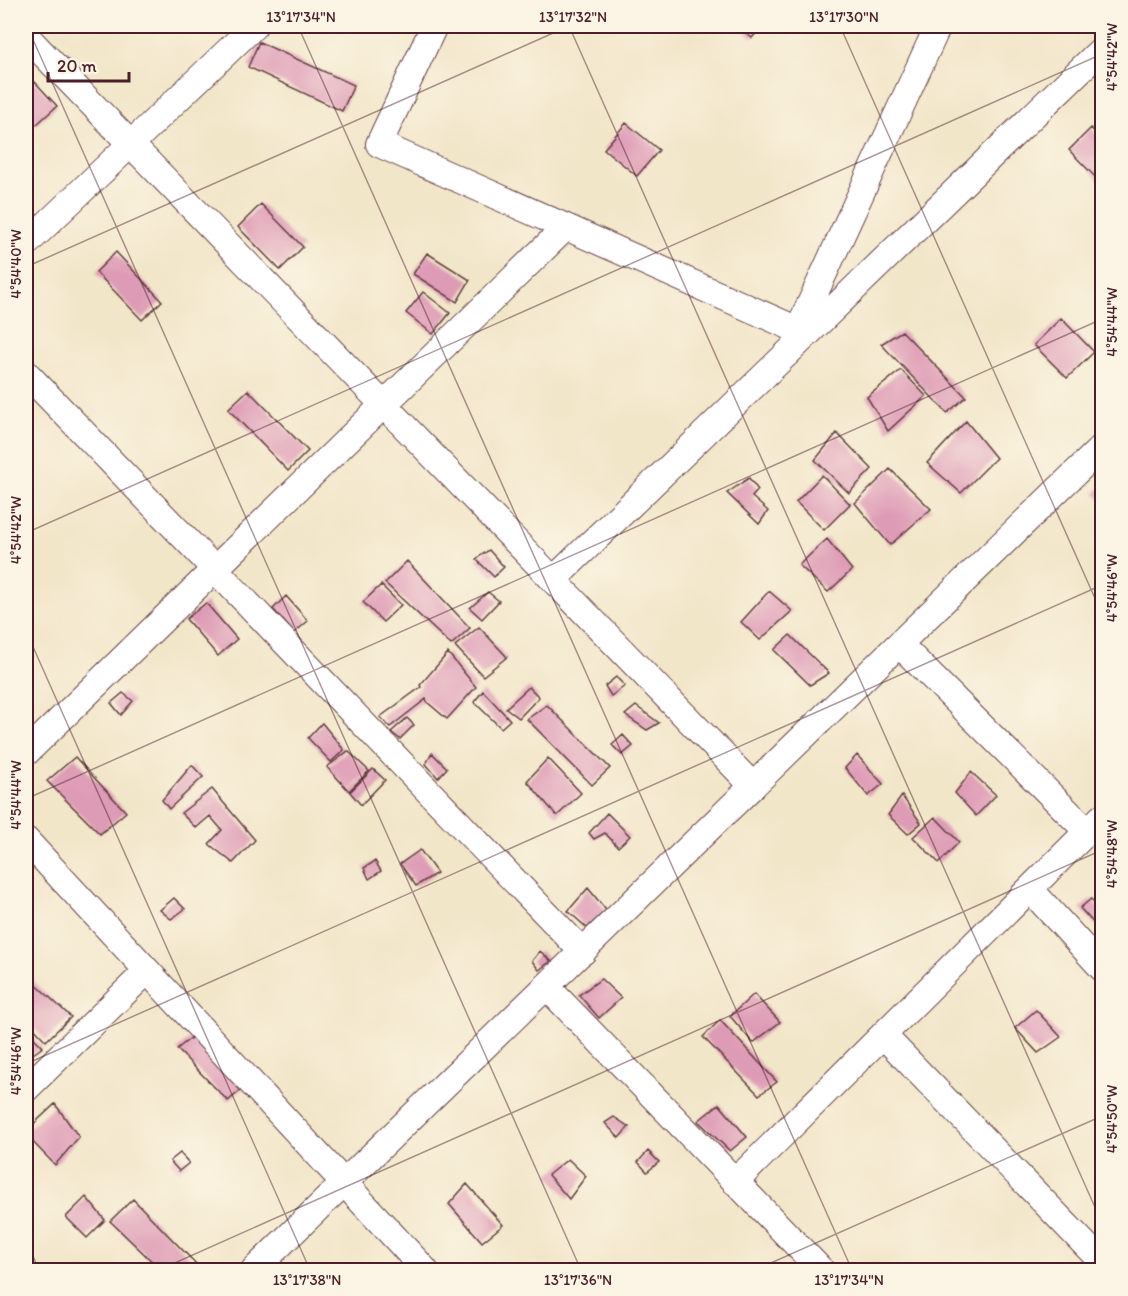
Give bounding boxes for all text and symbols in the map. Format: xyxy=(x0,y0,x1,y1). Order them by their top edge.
text: 13°17'34"N xyxy=(266,8,336,26)
text: 13°17'32"N xyxy=(539,8,607,26)
text: 13°17'30"N xyxy=(809,8,879,26)
text: 4°54'42"W xyxy=(1103,23,1121,91)
scale bar xyxy=(48,45,129,83)
text: 20 m xyxy=(57,55,97,77)
text: 4°54'40"W xyxy=(7,229,25,299)
text: 4°54'44"W xyxy=(1103,287,1121,357)
text: 4°54'42"W xyxy=(7,496,25,564)
text: 4°54'46"W xyxy=(1103,554,1121,622)
text: 4°54'44"W xyxy=(7,760,25,830)
text: 4°54'48"W xyxy=(1103,819,1121,888)
text: 4°54'46"W xyxy=(7,1027,25,1095)
text: 4°54'50"W xyxy=(1103,1085,1121,1153)
text: 13°17'38"N xyxy=(273,1271,341,1289)
text: 13°17'36"N xyxy=(544,1271,612,1289)
text: 13°17'34"N xyxy=(814,1271,884,1289)

